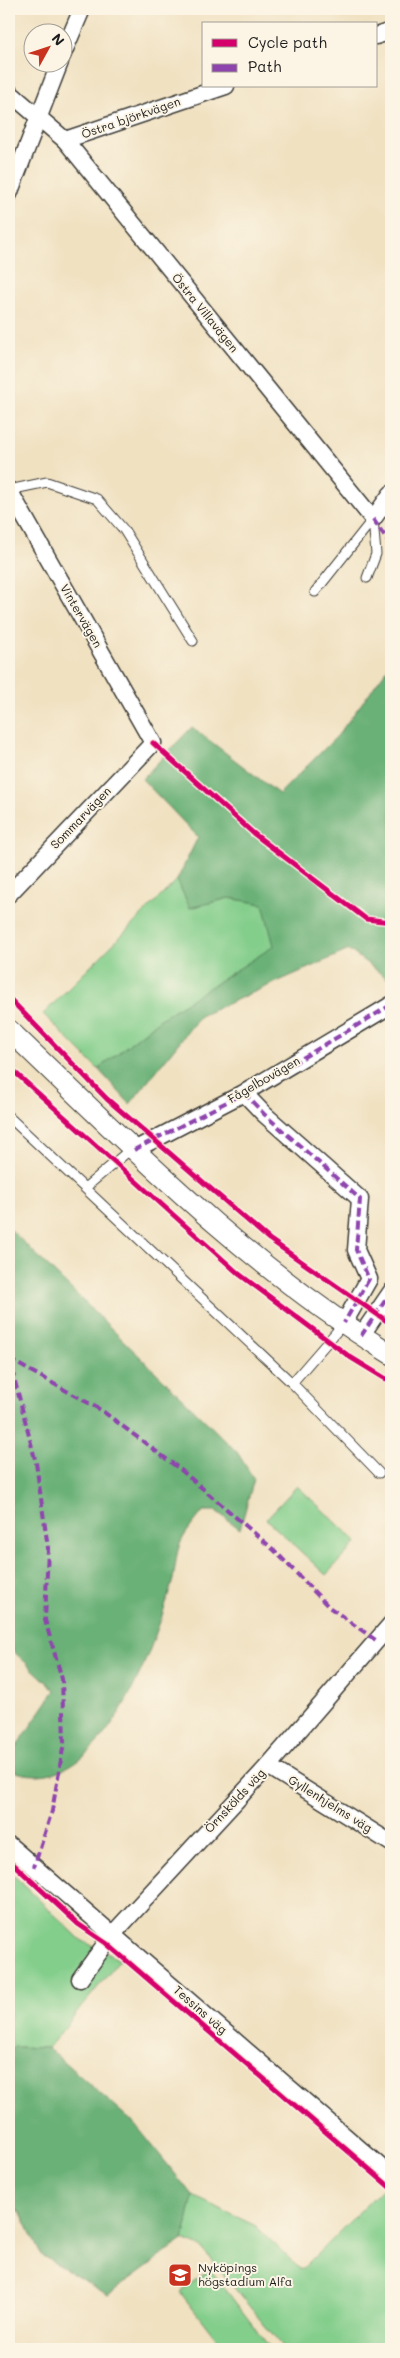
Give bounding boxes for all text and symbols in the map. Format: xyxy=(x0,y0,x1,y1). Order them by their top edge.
north arrow xyxy=(22,22,72,72)
legend xyxy=(202,22,378,88)
text: N xyxy=(48,29,69,50)
text: Cycle path xyxy=(248,32,327,52)
text: Path xyxy=(248,56,282,76)
street label: Östra björkvägen xyxy=(79,93,182,141)
street label: Östra Villavägen xyxy=(169,270,243,355)
street label: Vintervägen xyxy=(57,581,107,650)
street label: Sommarvägen xyxy=(46,783,114,852)
street label: Fågelbovägen xyxy=(225,1052,302,1106)
street label: Örnskölds väg xyxy=(200,1765,268,1836)
street label: Gyllenhjelms väg xyxy=(286,1771,376,1835)
street label: Tessins väg xyxy=(170,1982,231,2037)
place label: Nyköpings högstadium Alfa xyxy=(198,2259,292,2289)
school or university icon: Nyköpings högstadium Alfa xyxy=(167,2262,193,2288)

